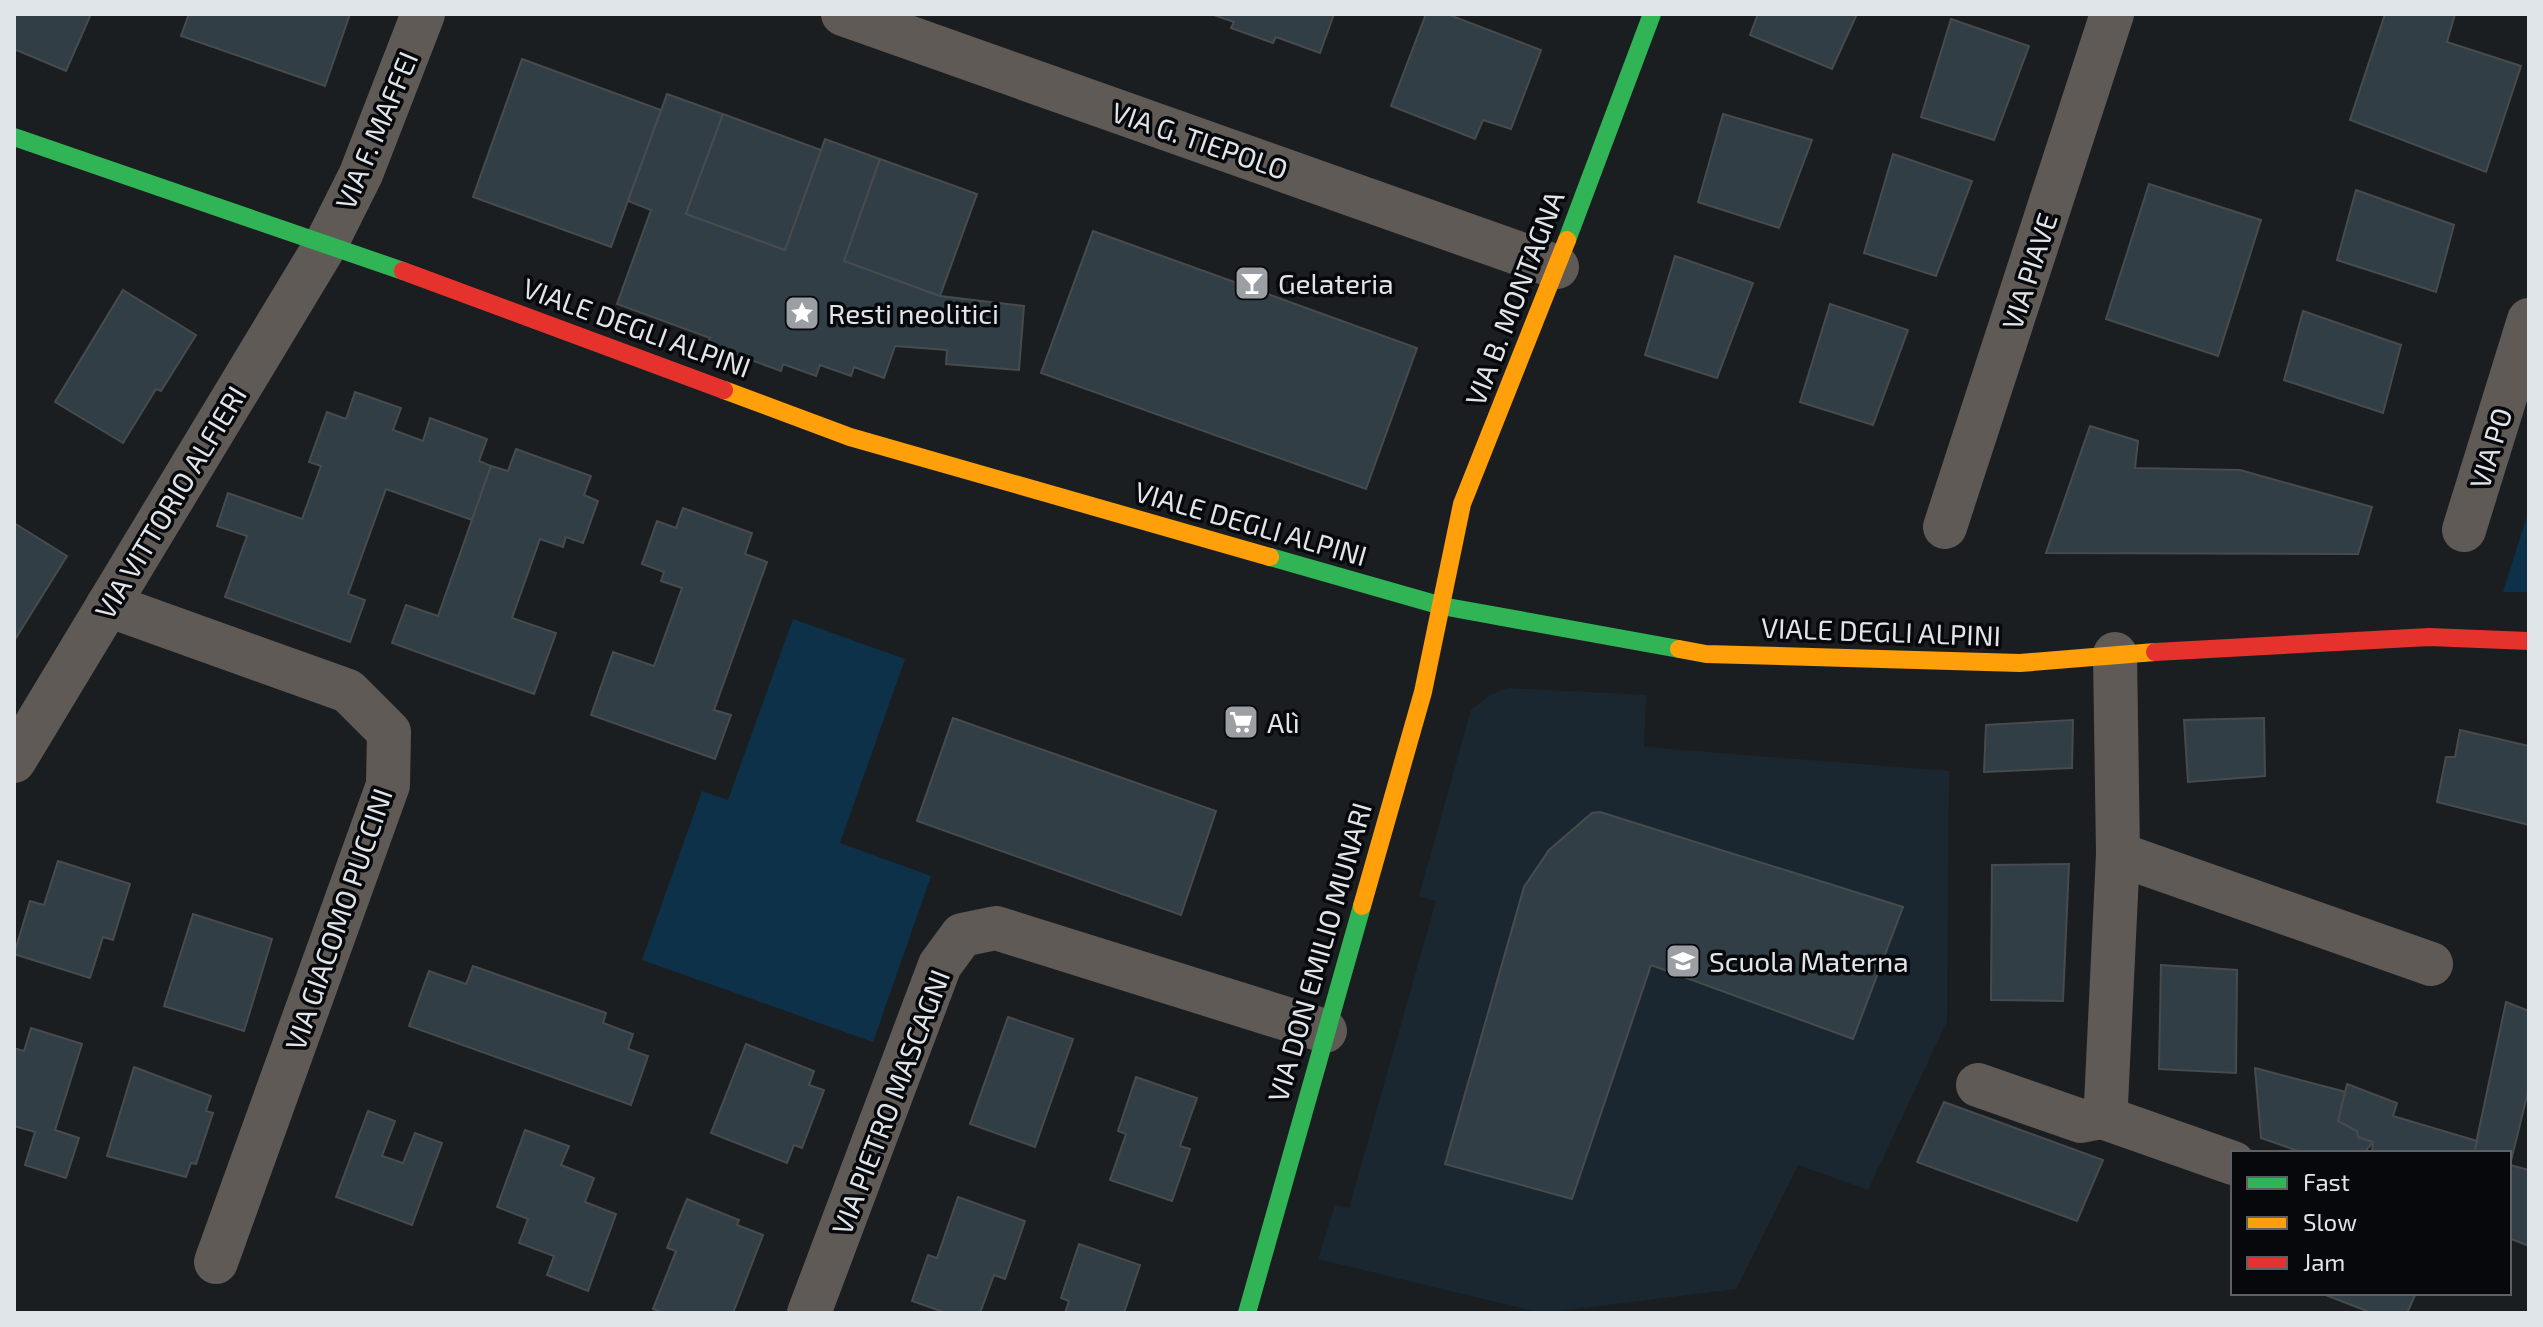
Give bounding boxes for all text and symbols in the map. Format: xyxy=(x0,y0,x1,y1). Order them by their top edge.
street label: VIA F. MAFFEI xyxy=(328,46,424,214)
street label: VIA G. TIEPOLO xyxy=(1107,94,1293,186)
street label: VIA B. MONTAGNA xyxy=(1457,185,1571,410)
street label: VIA PIAVE xyxy=(1994,208,2064,334)
bar icon: Gelateria xyxy=(1233,264,1271,302)
place label: Gelateria xyxy=(1278,266,1394,300)
street label: VIALE DEGLI ALPINI xyxy=(518,270,756,384)
place icon: Resti neolitici xyxy=(783,294,821,332)
place label: Resti neolitici xyxy=(828,296,999,330)
street label: VIA VITTORIO ALFIERI xyxy=(87,379,253,625)
street label: VIA PO xyxy=(2462,404,2518,492)
street label: VIALE DEGLI ALPINI xyxy=(1131,474,1371,572)
street label: VIALE DEGLI ALPINI xyxy=(1761,610,2001,652)
supermarket icon: Alì xyxy=(1222,703,1260,741)
place label: Alì xyxy=(1267,705,1300,739)
street label: VIA GIACOMO PUCCINI xyxy=(277,784,399,1054)
street label: VIA DON EMILIO MUNARI xyxy=(1260,798,1378,1106)
school or university icon: Scuola Materna xyxy=(1664,942,1702,980)
place label: Scuola Materna xyxy=(1709,944,1909,978)
street label: VIA PIETRO MASCAGNI xyxy=(824,965,956,1239)
legend xyxy=(2231,1151,2511,1295)
text: Fast xyxy=(2303,1167,2350,1196)
text: Slow xyxy=(2303,1207,2357,1236)
text: Jam xyxy=(2303,1247,2345,1276)

